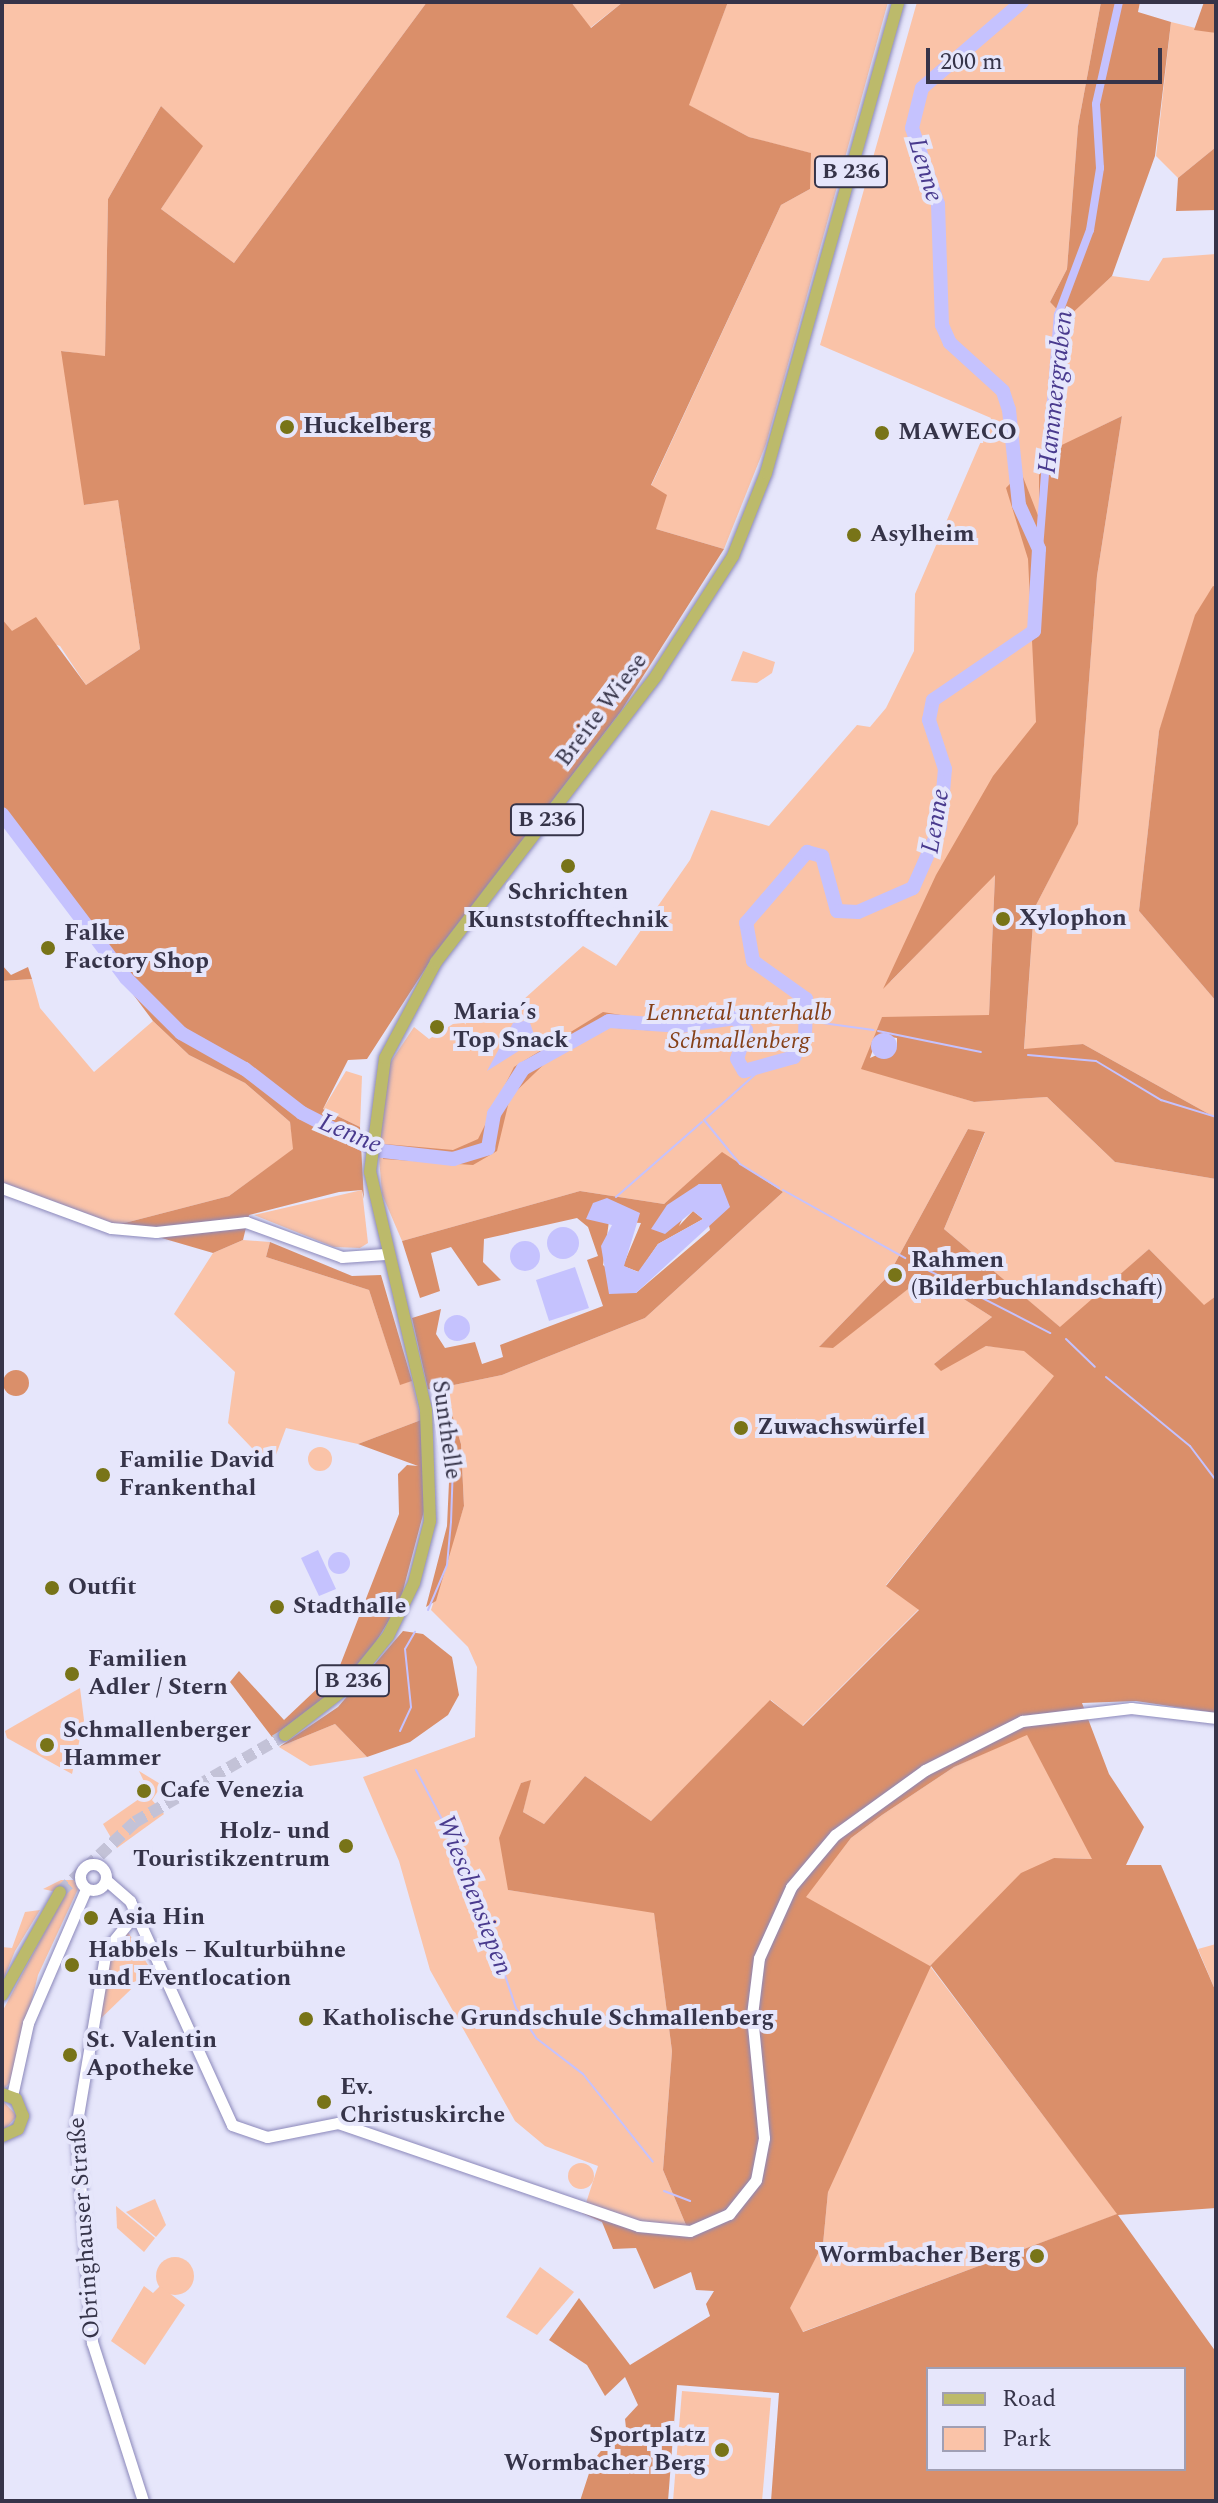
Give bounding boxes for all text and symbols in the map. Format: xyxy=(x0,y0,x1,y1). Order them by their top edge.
scale bar xyxy=(930,32,1166,82)
text: 200 m xyxy=(940,44,1003,80)
water label: Lenne xyxy=(901,134,949,206)
road number: B 236 xyxy=(813,154,889,190)
water label: Hammergraben xyxy=(1032,309,1080,475)
place label: Huckelberg xyxy=(303,413,432,441)
marker: Huckelberg xyxy=(278,418,296,436)
place label: MAWECO xyxy=(898,419,1017,447)
marker: MAWECO xyxy=(873,424,891,442)
place label: Asylheim xyxy=(870,521,975,549)
marker: Asylheim xyxy=(845,526,863,544)
street label: Breite Wiese xyxy=(550,647,654,773)
water label: Lenne xyxy=(915,786,957,856)
road number: B 236 xyxy=(509,802,585,838)
marker: Schrichten Kunststofftechnik xyxy=(559,857,577,875)
place label: Schrichten Kunststofftechnik xyxy=(467,879,669,935)
place label: Xylophon xyxy=(1019,905,1127,933)
marker: Xylophon xyxy=(994,910,1012,928)
place label: Falke Factory Shop xyxy=(64,920,209,976)
marker: Falke Factory Shop xyxy=(39,939,57,957)
place label: Maria´s Top Snack xyxy=(453,999,569,1055)
park label: Lennetal unterhalb Schmallenberg xyxy=(646,1000,832,1056)
marker: Maria´s Top Snack xyxy=(428,1018,446,1036)
water label: Lenne xyxy=(314,1107,386,1161)
place label: Rahmen (Bilderbuchlandschaft) xyxy=(911,1247,1163,1303)
marker: Rahmen (Bilderbuchlandschaft) xyxy=(886,1266,904,1284)
street label: Sunthelle xyxy=(425,1378,467,1482)
place label: Zuwachswürfel xyxy=(757,1414,925,1442)
marker: Zuwachswürfel xyxy=(732,1419,750,1437)
place label: Familie David Frankenthal xyxy=(119,1447,275,1503)
marker: Familie David Frankenthal xyxy=(94,1466,112,1484)
place label: Outfit xyxy=(68,1574,137,1602)
marker: Outfit xyxy=(43,1579,61,1597)
place label: Stadthalle xyxy=(293,1593,406,1621)
marker: Stadthalle xyxy=(268,1598,286,1616)
place label: Familien Adler / Stern xyxy=(88,1646,228,1702)
road number: B 236 xyxy=(315,1663,391,1699)
marker: Familien Adler / Stern xyxy=(63,1665,81,1683)
place label: Schmallenberger Hammer xyxy=(63,1717,251,1773)
marker: Schmallenberger Hammer xyxy=(38,1736,56,1754)
place label: Cafe Venezia xyxy=(160,1777,304,1805)
marker: Cafe Venezia xyxy=(135,1782,153,1800)
water label: Wieschensiepen xyxy=(429,1811,519,1979)
place label: Holz- und Touristikzentrum xyxy=(133,1818,330,1874)
marker: Holz- und Touristikzentrum xyxy=(337,1837,355,1855)
place label: Asia Hin xyxy=(107,1904,205,1932)
marker: Asia Hin xyxy=(82,1909,100,1927)
place label: Habbels – Kulturbühne und Eventlocation xyxy=(88,1937,346,1993)
marker: Habbels – Kulturbühne und Eventlocation xyxy=(63,1956,81,1974)
place label: Katholische Grundschule Schmallenberg xyxy=(322,2005,774,2033)
marker: Katholische Grundschule Schmallenberg xyxy=(297,2010,315,2028)
place label: St. Valentin Apotheke xyxy=(86,2027,217,2083)
marker: St. Valentin Apotheke xyxy=(61,2046,79,2064)
place label: Ev. Christuskirche xyxy=(340,2074,505,2130)
marker: Ev. Christuskirche xyxy=(315,2093,333,2111)
street label: Obringhauser Straße xyxy=(63,2116,107,2340)
place label: Wormbacher Berg xyxy=(819,2242,1021,2270)
marker: Wormbacher Berg xyxy=(1028,2247,1046,2265)
legend xyxy=(926,2367,1186,2471)
text: Road xyxy=(1002,2381,1056,2417)
text: Park xyxy=(1002,2421,1052,2457)
place label: Sportplatz Wormbacher Berg xyxy=(504,2422,706,2478)
marker: Sportplatz Wormbacher Berg xyxy=(713,2441,731,2459)

